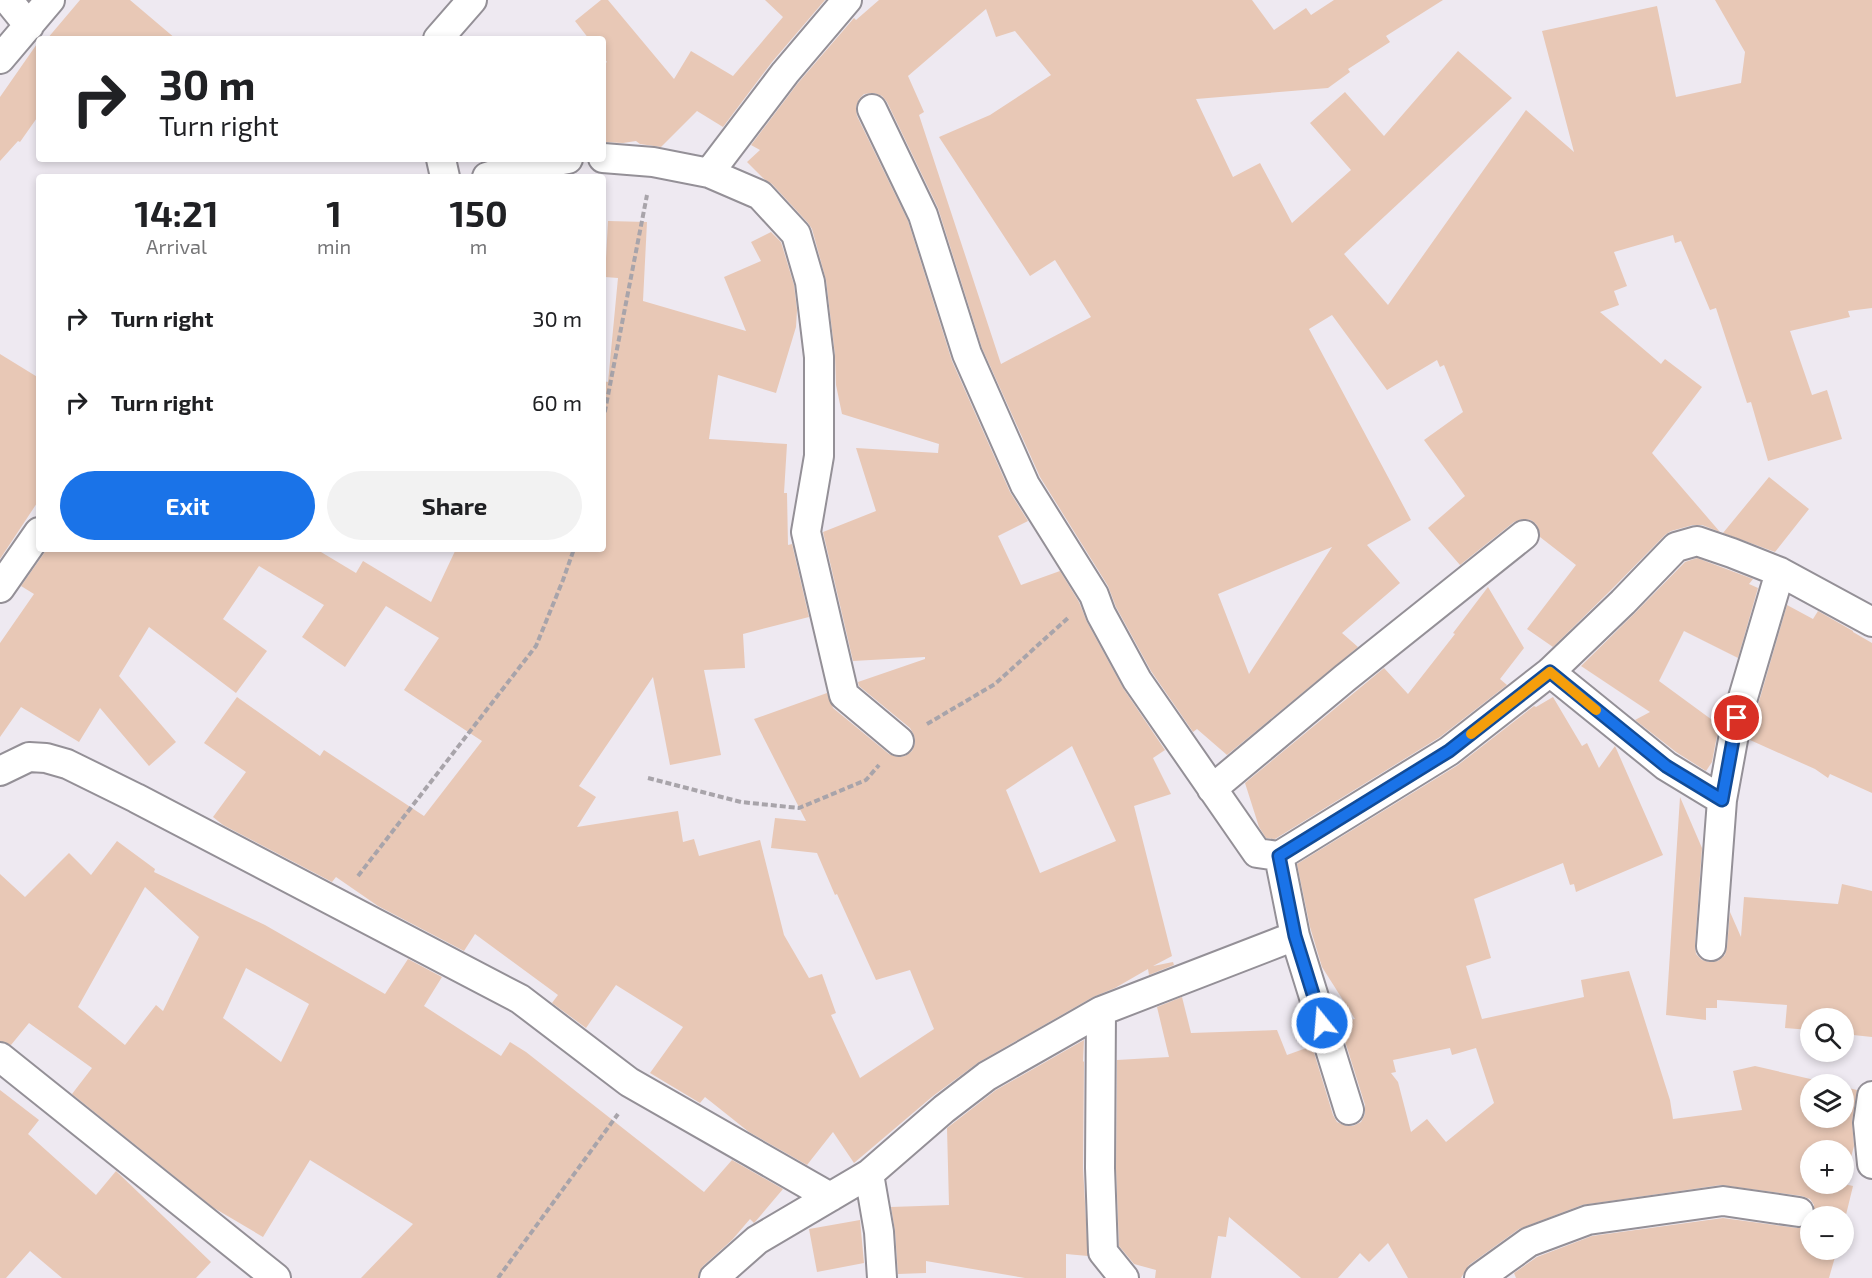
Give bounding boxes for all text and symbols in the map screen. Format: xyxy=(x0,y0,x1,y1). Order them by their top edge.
text: 30 m xyxy=(159,58,255,108)
icon: right xyxy=(60,60,138,138)
text: Turn right xyxy=(159,109,279,141)
text: 14:21 xyxy=(134,191,219,234)
text: 1 xyxy=(326,191,342,234)
text: 150 xyxy=(449,191,508,234)
text: Arrival xyxy=(146,234,207,258)
text: min xyxy=(317,234,351,258)
text: m xyxy=(470,234,487,258)
icon: right xyxy=(60,302,93,335)
text: Turn right xyxy=(111,305,213,331)
text: 30 m xyxy=(532,305,582,331)
icon: right xyxy=(60,386,93,419)
text: Turn right xyxy=(111,389,213,415)
text: 60 m xyxy=(532,389,582,415)
button: Exit xyxy=(60,471,315,540)
button: Share xyxy=(327,471,582,540)
pin xyxy=(1711,692,1762,743)
icon: arrive xyxy=(1720,701,1753,734)
position arrow xyxy=(1290,991,1354,1055)
map controls xyxy=(1800,1008,1854,1260)
button: search xyxy=(1800,1008,1854,1062)
button: layers xyxy=(1800,1074,1854,1128)
button: + xyxy=(1800,1140,1854,1194)
button: − xyxy=(1800,1206,1854,1260)

